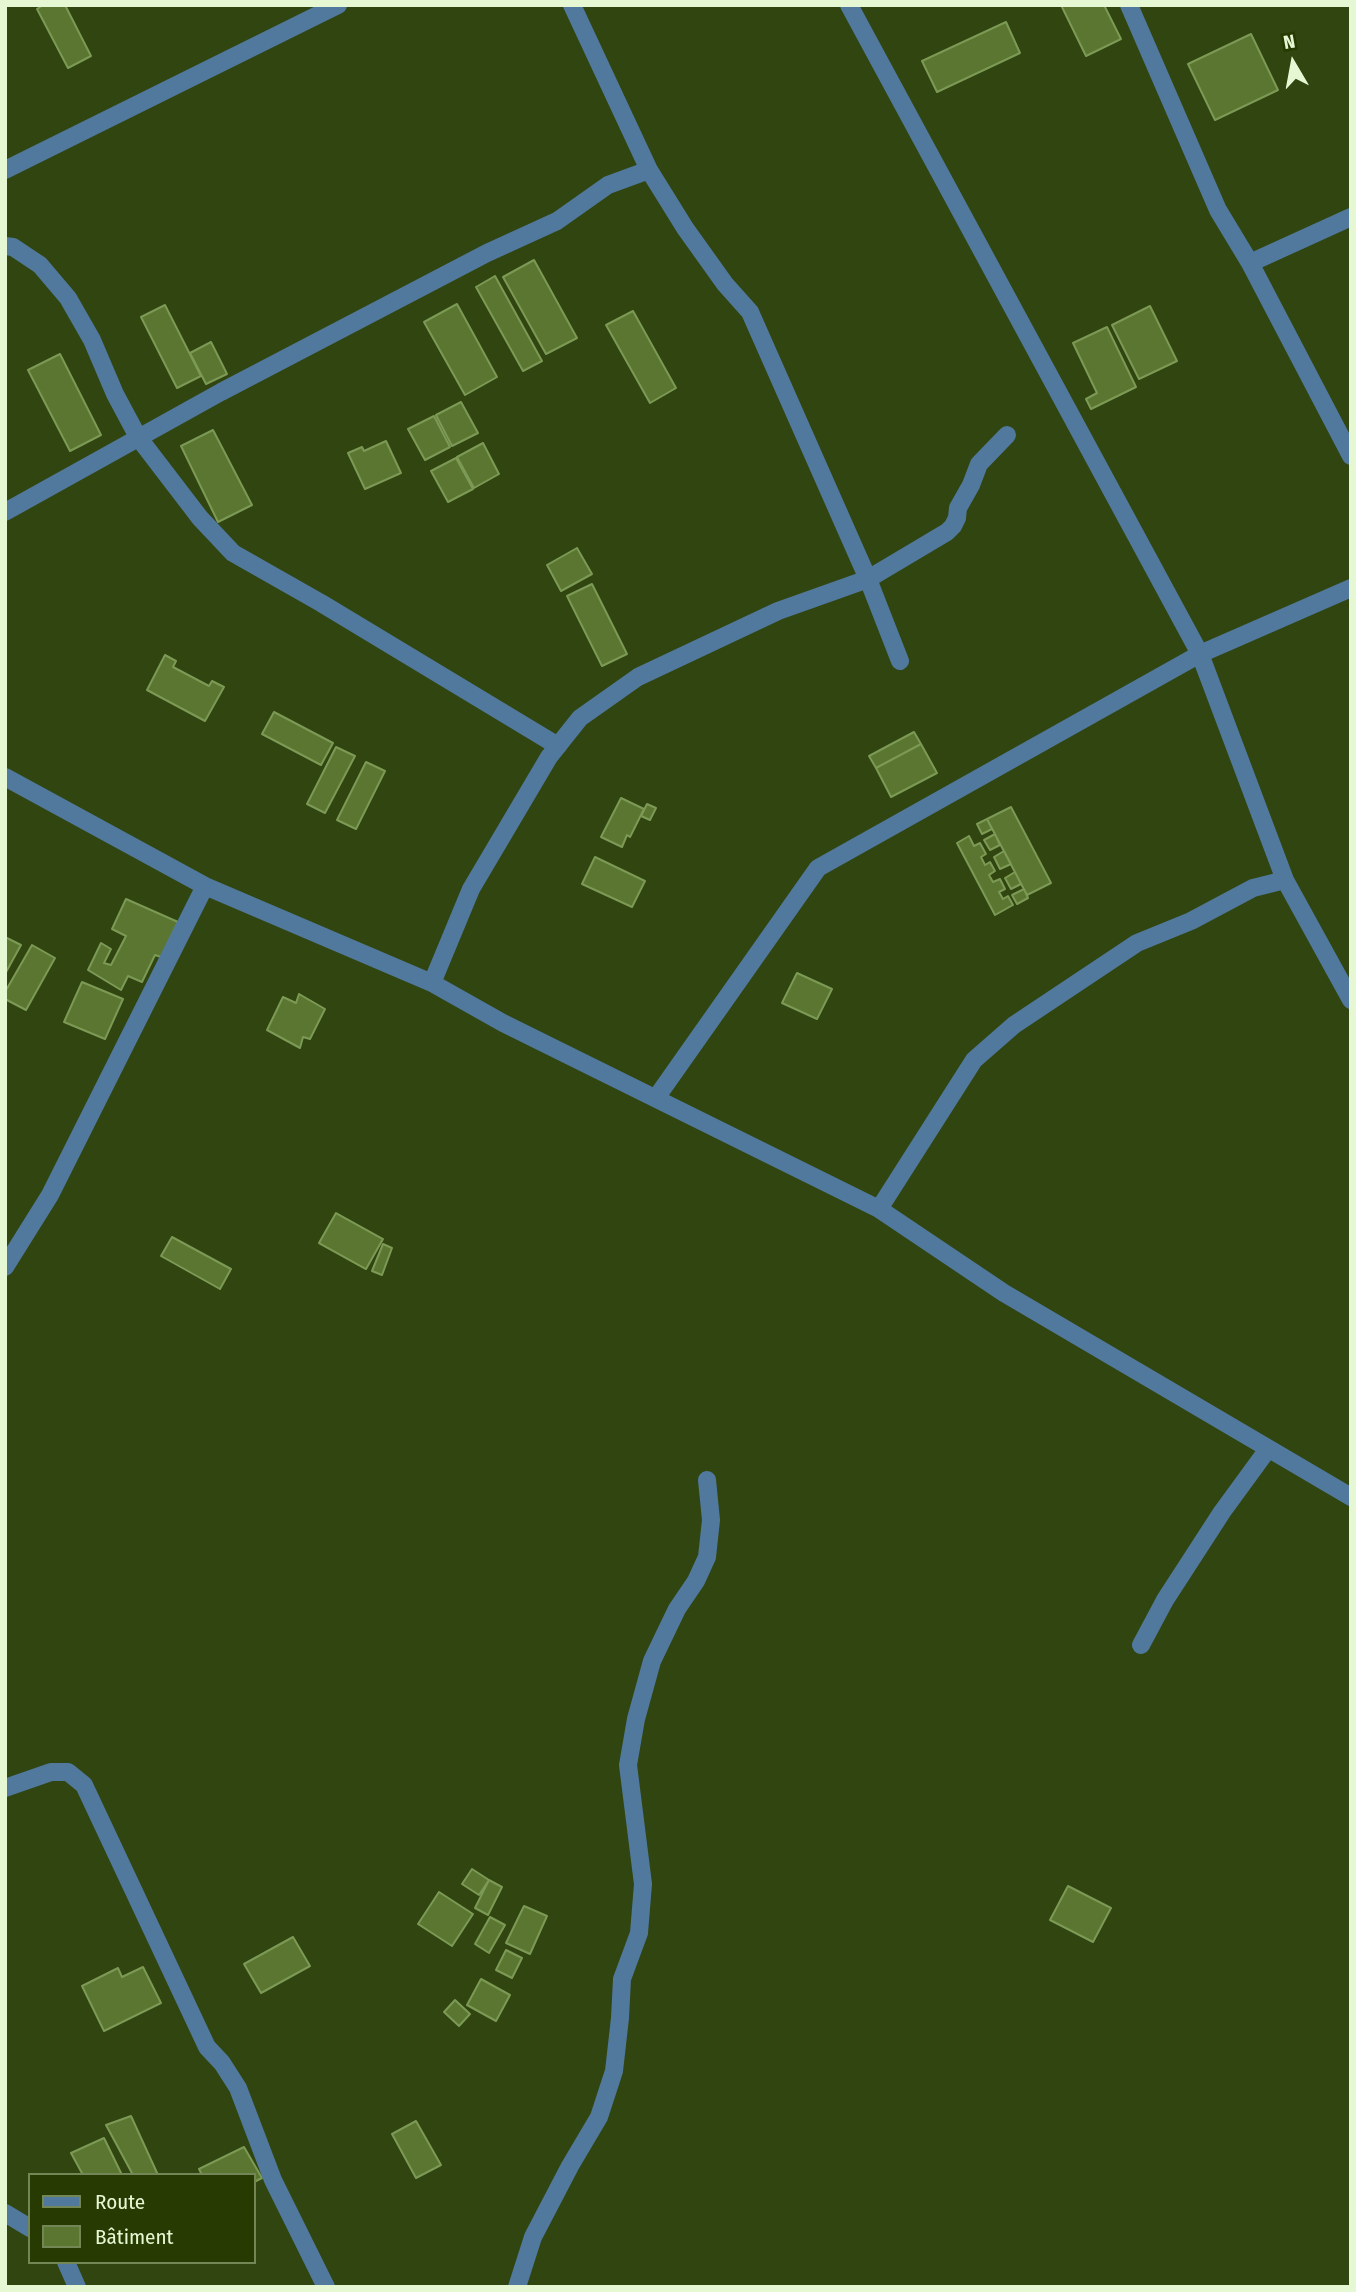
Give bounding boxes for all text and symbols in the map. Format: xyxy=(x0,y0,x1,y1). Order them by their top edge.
north arrow xyxy=(1258,28,1328,98)
text: N xyxy=(1282,30,1297,54)
legend xyxy=(28,2173,256,2264)
text: Route xyxy=(95,2189,145,2215)
text: Bâtiment xyxy=(95,2224,173,2250)

